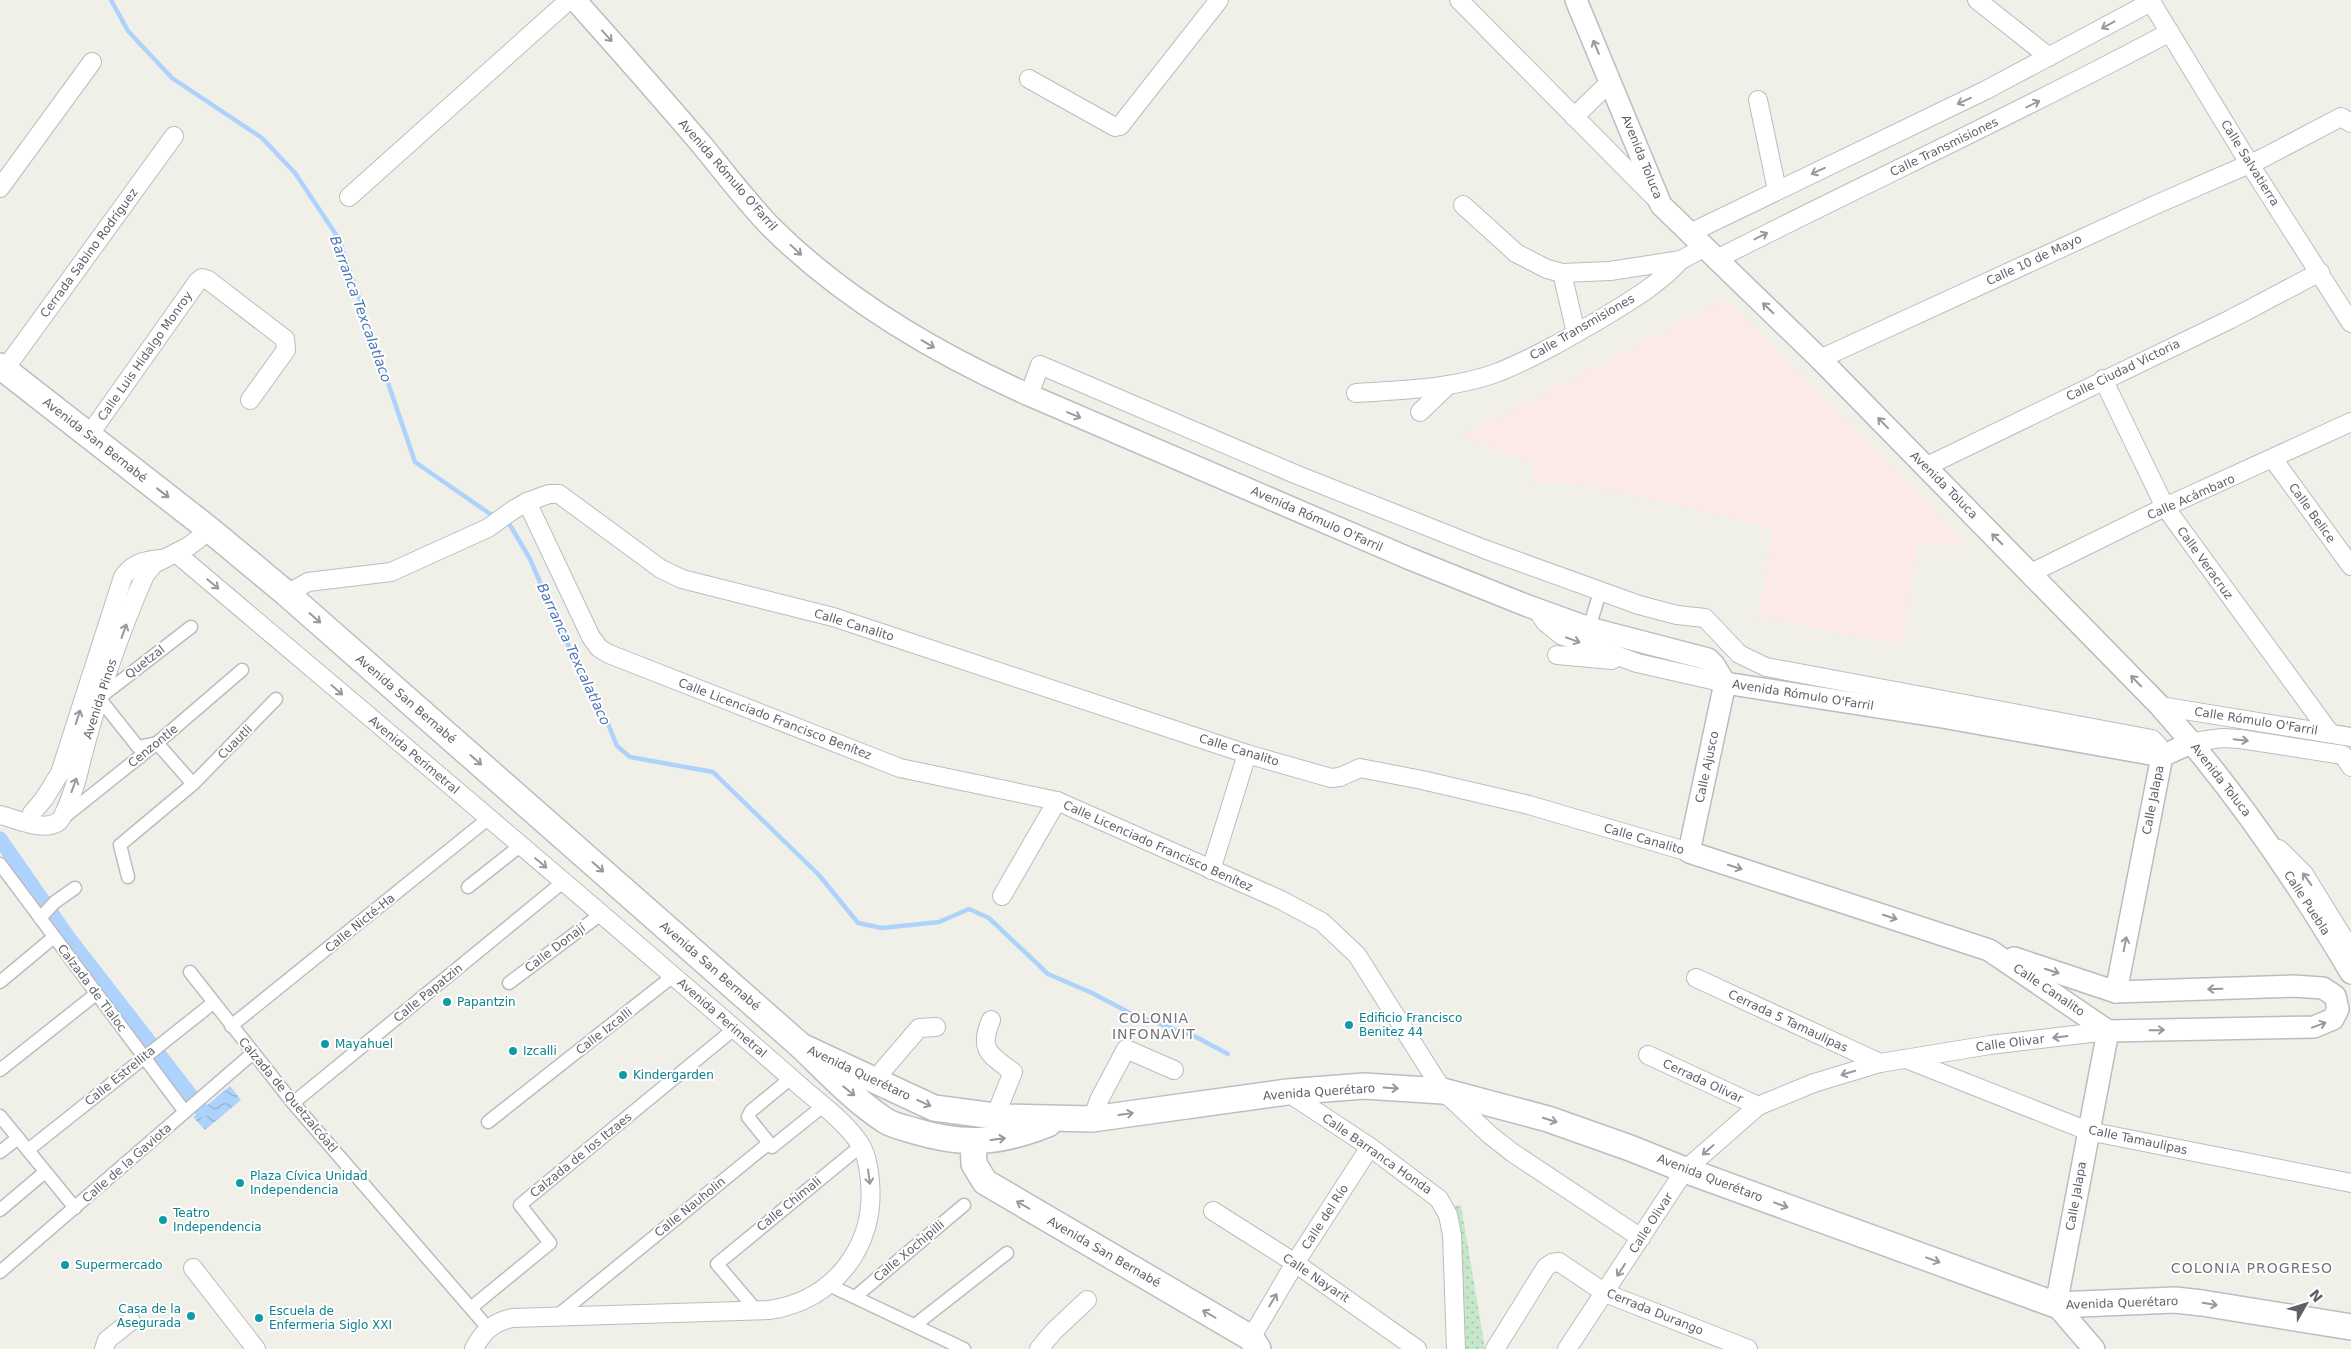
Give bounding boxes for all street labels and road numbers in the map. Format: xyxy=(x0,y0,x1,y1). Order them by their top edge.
street label: Avenida Toluca xyxy=(1619,113,1665,201)
street label: Calle Transmisiones xyxy=(1888,115,2000,179)
street label: Avenida Rómulo O'Farril xyxy=(676,116,780,234)
street label: Calle Salvatierra xyxy=(2218,117,2282,209)
street label: Cerrada Sabino Rodríguez xyxy=(37,186,141,320)
street label: Calle 10 de Mayo xyxy=(1984,232,2084,288)
street label: Calle Luis Hidalgo Monroy xyxy=(95,289,195,423)
street label: Calle Transmisiones xyxy=(1527,291,1637,363)
street label: Calle Ciudad Victoria xyxy=(2064,336,2182,404)
street label: Avenida San Bernabé xyxy=(40,395,150,485)
street label: Avenida Toluca xyxy=(1907,448,1981,522)
street label: Calle Acámbaro xyxy=(2145,471,2237,523)
street label: Calle Belice xyxy=(2286,481,2338,545)
street label: Avenida Rómulo O'Farril xyxy=(1249,484,1385,554)
street label: Calle Veracruz xyxy=(2174,524,2236,602)
street label: Calle Canalito xyxy=(812,606,896,644)
street label: Quetzal xyxy=(123,642,167,682)
street label: Avenida San Bernabé xyxy=(353,652,459,746)
street label: Avenida Pinos xyxy=(80,657,120,741)
street label: Calle Licenciado Francisco Benítez xyxy=(676,676,874,762)
street label: Avenida Rómulo O'Farril xyxy=(1731,677,1875,713)
street label: Calle Rómulo O'Farril xyxy=(2193,704,2319,738)
street label: Avenida Perimetral xyxy=(366,713,462,797)
street label: Cenzontle xyxy=(125,722,181,770)
street label: Cuautli xyxy=(215,722,255,762)
street label: Calle Ajusco xyxy=(1693,730,1721,804)
street label: Calle Canalito xyxy=(1197,731,1281,769)
street label: Avenida Toluca xyxy=(2188,741,2254,819)
street label: Calle Jalapa xyxy=(2139,764,2167,836)
street label: Calle Licenciado Francisco Benítez xyxy=(1061,798,1255,894)
street label: Calle Canalito xyxy=(1602,821,1686,857)
street label: Calle Puebla xyxy=(2281,868,2333,938)
street label: Calle Nicté-Ha xyxy=(322,891,398,955)
street label: Avenida San Bernabé xyxy=(657,919,763,1013)
street label: Calle Donají xyxy=(522,920,588,975)
street label: Calzada de Tlaloc xyxy=(55,942,129,1034)
street label: Calle Papatzin xyxy=(391,961,465,1025)
street label: Calle Canalito xyxy=(2011,961,2087,1019)
street label: Avenida Perimetral xyxy=(675,975,769,1061)
street label: Cerrada 5 Tamaulipas xyxy=(1726,987,1850,1055)
street label: Calle Izcalli xyxy=(573,1005,635,1057)
street label: Calle Olivar xyxy=(1975,1032,2045,1054)
street label: Calzada de Quetzalcóatl xyxy=(236,1035,340,1155)
street label: Calle Estrellita xyxy=(82,1043,158,1109)
street label: Avenida Querétaro xyxy=(805,1043,913,1103)
street label: Cerrada Olivar xyxy=(1661,1056,1745,1106)
street label: Avenida Querétaro xyxy=(1263,1081,1375,1103)
street label: Calzada de los Itzaes xyxy=(527,1110,635,1200)
street label: Calle Barranca Honda xyxy=(1320,1111,1434,1197)
street label: Calle de la Gaviota xyxy=(80,1121,174,1205)
street label: Calle Tamaulipas xyxy=(2087,1123,2189,1157)
street label: Avenida Querétaro xyxy=(1655,1151,1765,1205)
street label: Calle Jalapa xyxy=(2063,1160,2089,1232)
street label: Calle Nauholin xyxy=(652,1174,728,1240)
street label: Calle Chimali xyxy=(754,1174,824,1234)
street label: Calle del Río xyxy=(1299,1182,1351,1252)
street label: Calle Olivar xyxy=(1626,1190,1676,1256)
street label: Avenida San Bernabé xyxy=(1045,1214,1163,1290)
street label: Calle Xochipilli xyxy=(871,1217,947,1285)
street label: Calle Nayarit xyxy=(1280,1251,1352,1306)
street label: Cerrada Durango xyxy=(1605,1286,1705,1338)
street label: Avenida Querétaro xyxy=(2066,1294,2178,1312)

